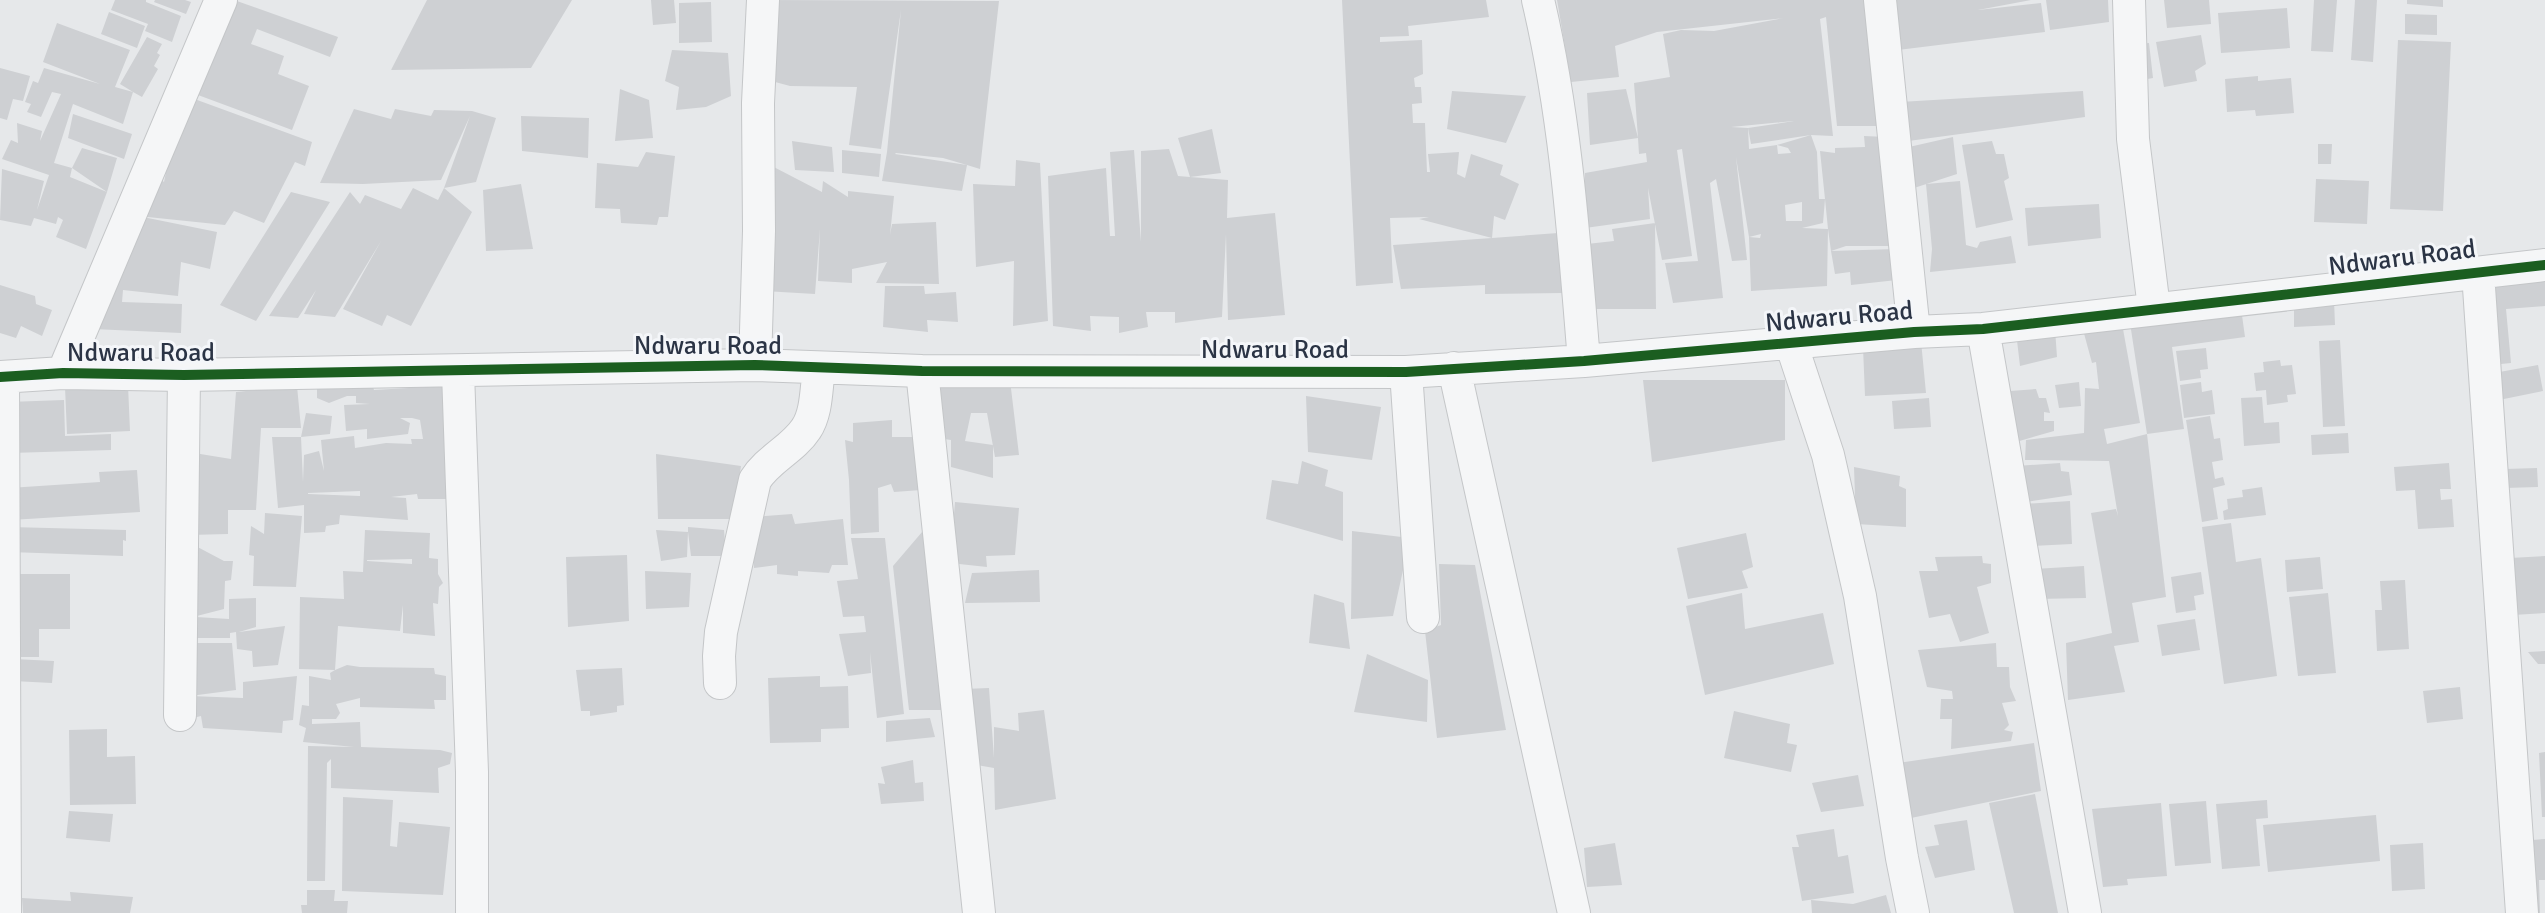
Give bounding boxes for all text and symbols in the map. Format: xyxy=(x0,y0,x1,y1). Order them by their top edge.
street label: Ndwaru Road xyxy=(2327,233,2478,283)
street label: Ndwaru Road xyxy=(1764,295,1914,339)
street label: Ndwaru Road xyxy=(634,330,782,362)
street label: Ndwaru Road xyxy=(1201,334,1349,366)
street label: Ndwaru Road xyxy=(67,337,215,369)

